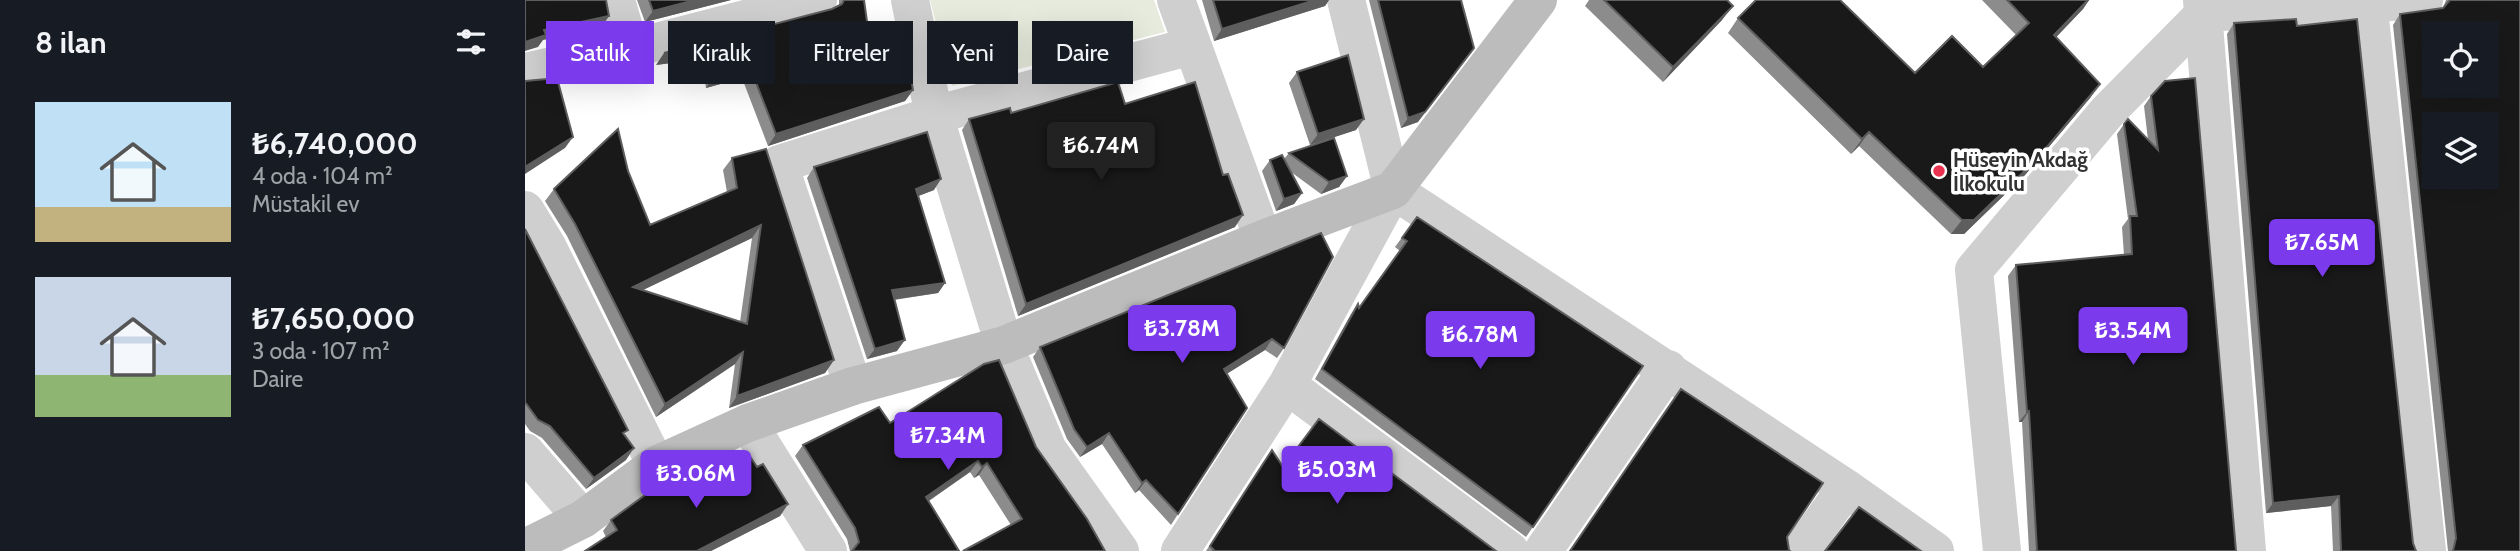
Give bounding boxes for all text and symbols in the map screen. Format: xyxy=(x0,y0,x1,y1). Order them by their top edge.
chip: Satılık xyxy=(546,21,654,84)
chip: Kiralık xyxy=(668,21,775,84)
chip: Filtreler xyxy=(789,21,913,84)
chip: Yeni xyxy=(927,21,1018,84)
chip: Daire xyxy=(1032,21,1133,84)
map controls xyxy=(2422,21,2499,189)
button: locate xyxy=(2422,21,2499,98)
icon: filters xyxy=(452,23,490,61)
text: 8 ilan xyxy=(35,24,106,61)
button: layers xyxy=(2422,112,2499,189)
pin: ₺6.74M xyxy=(1044,122,1158,182)
text: ₺6,740,000 xyxy=(252,125,418,162)
icon: home xyxy=(91,130,175,214)
text: ₺6.74M xyxy=(1063,131,1139,159)
place label: Hüseyin Akdağ İlkokulu xyxy=(1953,147,2088,196)
text: 4 oda · 104 m² xyxy=(252,162,393,190)
marker: Hüseyin Akdağ İlkokulu xyxy=(1931,163,1947,179)
text: Müstakil ev xyxy=(252,190,360,218)
pin: ₺7.65M xyxy=(2265,219,2379,279)
text: ₺7.65M xyxy=(2285,228,2359,256)
text: ₺7,650,000 xyxy=(252,300,415,337)
icon: home xyxy=(91,305,175,389)
pin: ₺3.78M xyxy=(1125,306,1239,365)
pin: ₺3.54M xyxy=(2076,308,2190,367)
pin: ₺6.78M xyxy=(1423,312,1537,371)
text: ₺3.78M xyxy=(1144,314,1220,342)
text: ₺3.54M xyxy=(2095,316,2171,344)
text: ₺6.78M xyxy=(1442,320,1518,348)
text: 3 oda · 107 m² xyxy=(252,337,390,365)
text: Daire xyxy=(252,365,303,393)
pin: ₺7.34M xyxy=(891,412,1005,472)
text: ₺7.34M xyxy=(910,421,986,449)
pin: ₺5.03M xyxy=(1280,447,1394,506)
pin: ₺3.06M xyxy=(639,450,753,510)
text: ₺5.03M xyxy=(1298,455,1376,483)
text: ₺3.06M xyxy=(656,459,736,487)

